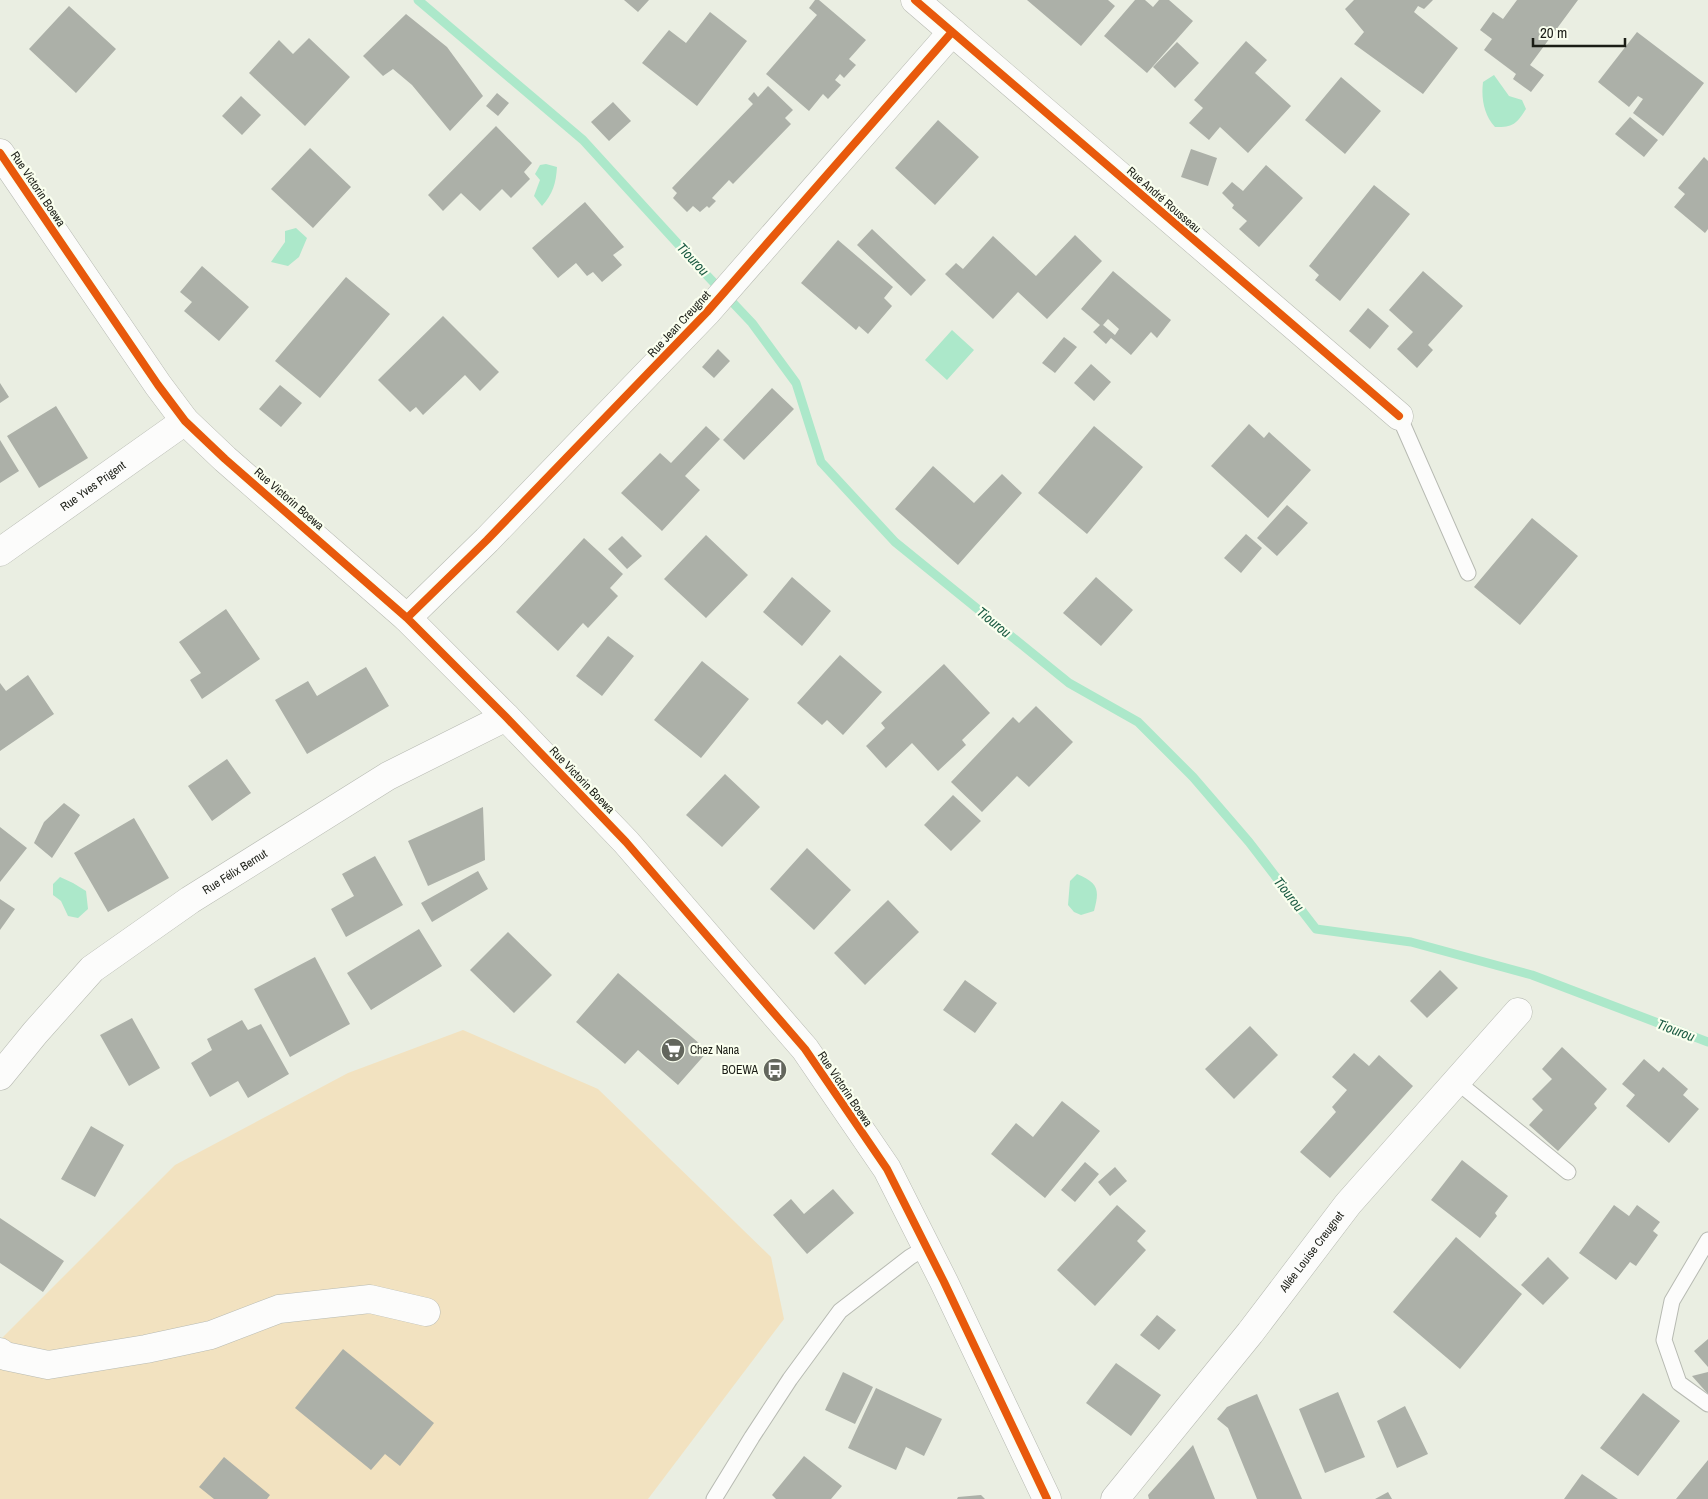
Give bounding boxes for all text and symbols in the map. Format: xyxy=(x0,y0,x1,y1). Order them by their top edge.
scale bar xyxy=(1533,15,1626,47)
text: 20 m xyxy=(1540,22,1567,43)
street label: Rue Victorin Boewa xyxy=(7,148,69,230)
street label: Rue André Rousseau xyxy=(1123,163,1205,237)
water label: Tiourou xyxy=(673,239,713,280)
street label: Rue Jean Creugnet xyxy=(644,287,714,361)
street label: Rue Yves Prigent xyxy=(57,457,129,515)
street label: Rue Victorin Boewa xyxy=(251,464,328,534)
water label: Tiourou xyxy=(973,603,1015,642)
street label: Rue Victorin Boewa xyxy=(546,743,618,817)
street label: Rue Félix Bernut xyxy=(200,845,271,898)
water label: Tiourou xyxy=(1270,873,1308,915)
water label: Tiourou xyxy=(1655,1015,1698,1046)
supermarket icon: Chez Nana xyxy=(660,1037,686,1063)
place label: Chez Nana xyxy=(690,1042,740,1058)
street label: Rue Victorin Boewa xyxy=(814,1048,876,1130)
bus stop icon: BOEWA xyxy=(762,1057,788,1083)
place label: BOEWA xyxy=(722,1062,758,1078)
street label: Allée Louise Creugnet xyxy=(1275,1208,1348,1296)

